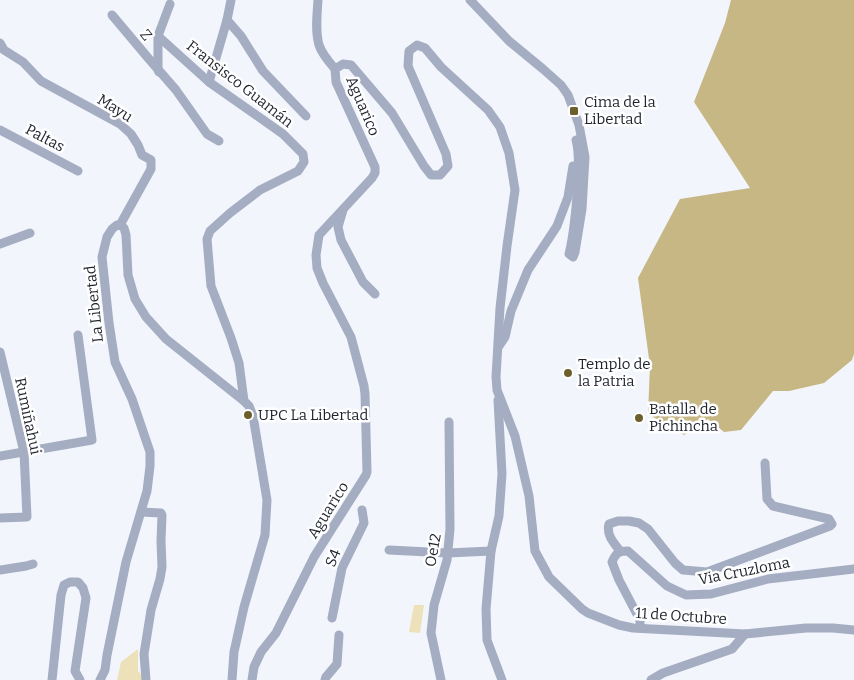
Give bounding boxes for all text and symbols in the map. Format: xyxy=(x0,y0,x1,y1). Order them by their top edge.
street label: Z xyxy=(136,26,156,44)
street label: Fransisco Guamán xyxy=(183,37,297,132)
street label: Aguarico xyxy=(342,73,384,139)
street label: Mayu xyxy=(94,90,136,126)
place label: Cima de la Libertad xyxy=(584,93,656,128)
marker: Cima de la Libertad xyxy=(568,105,580,117)
street label: Paltas xyxy=(22,120,68,156)
street label: La Libertad xyxy=(81,264,107,344)
place label: Templo de la Patria xyxy=(578,355,651,390)
marker: Templo de la Patria xyxy=(562,367,574,379)
street label: Rumiñahui xyxy=(11,376,45,457)
place label: Batalla de Pichincha xyxy=(649,400,718,435)
place label: UPC La Libertad xyxy=(258,406,368,424)
marker: UPC La Libertad xyxy=(242,409,254,421)
marker: Batalla de Pichincha xyxy=(633,412,645,424)
street label: Aguarico xyxy=(304,478,352,542)
street label: Oe12 xyxy=(421,532,445,568)
street label: S4 xyxy=(321,546,345,570)
street label: Via Cruzloma xyxy=(697,553,791,589)
street label: 11 de Octubre xyxy=(635,604,727,628)

